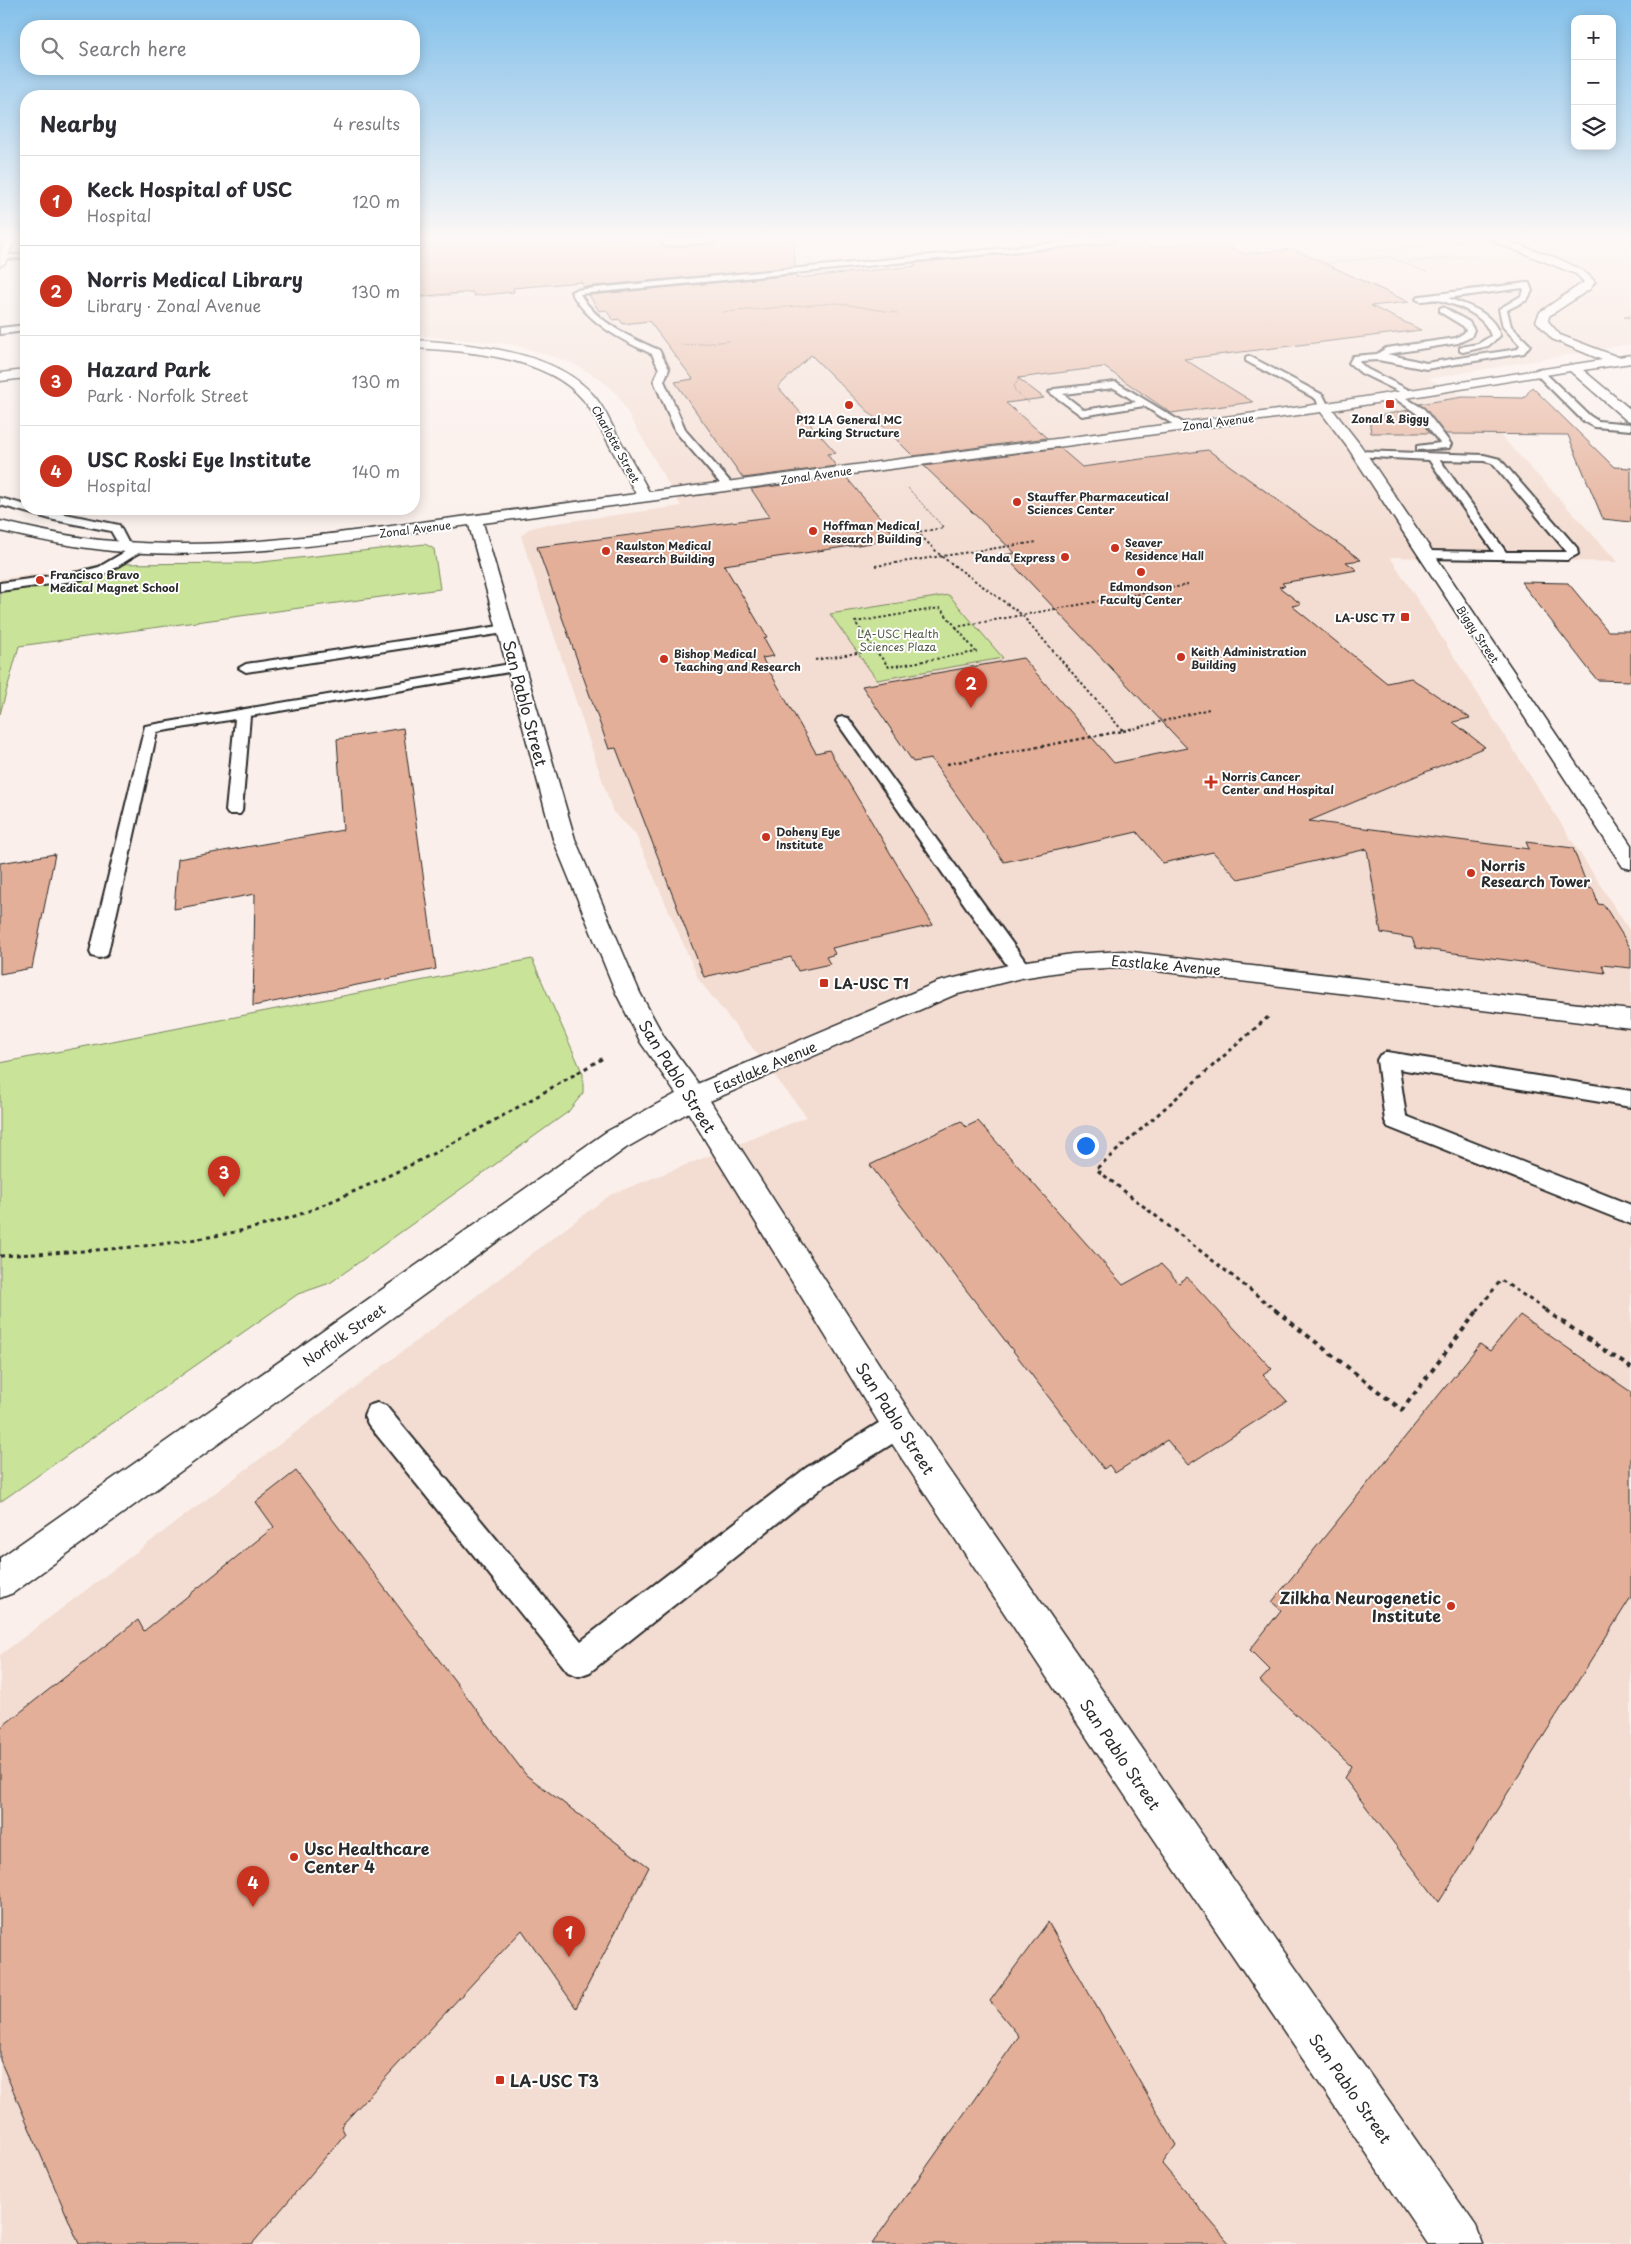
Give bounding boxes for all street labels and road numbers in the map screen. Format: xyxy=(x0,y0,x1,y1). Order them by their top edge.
street label: Charlotte Street xyxy=(588,402,645,486)
street label: Zonal Avenue xyxy=(1181,409,1255,435)
street label: Zonal Avenue xyxy=(779,462,853,488)
street label: Zonal Avenue xyxy=(378,516,452,542)
street label: Biggy Street xyxy=(1452,602,1504,667)
street label: San Pablo Street xyxy=(498,637,554,769)
street label: Eastlake Avenue xyxy=(1110,950,1222,980)
street label: San Pablo Street xyxy=(633,1015,723,1138)
street label: Eastlake Avenue xyxy=(710,1036,820,1098)
street label: Norfolk Street xyxy=(298,1298,390,1371)
street label: San Pablo Street xyxy=(851,1357,942,1479)
street label: San Pablo Street xyxy=(1075,1694,1167,1815)
street label: San Pablo Street xyxy=(1304,2028,1398,2148)

